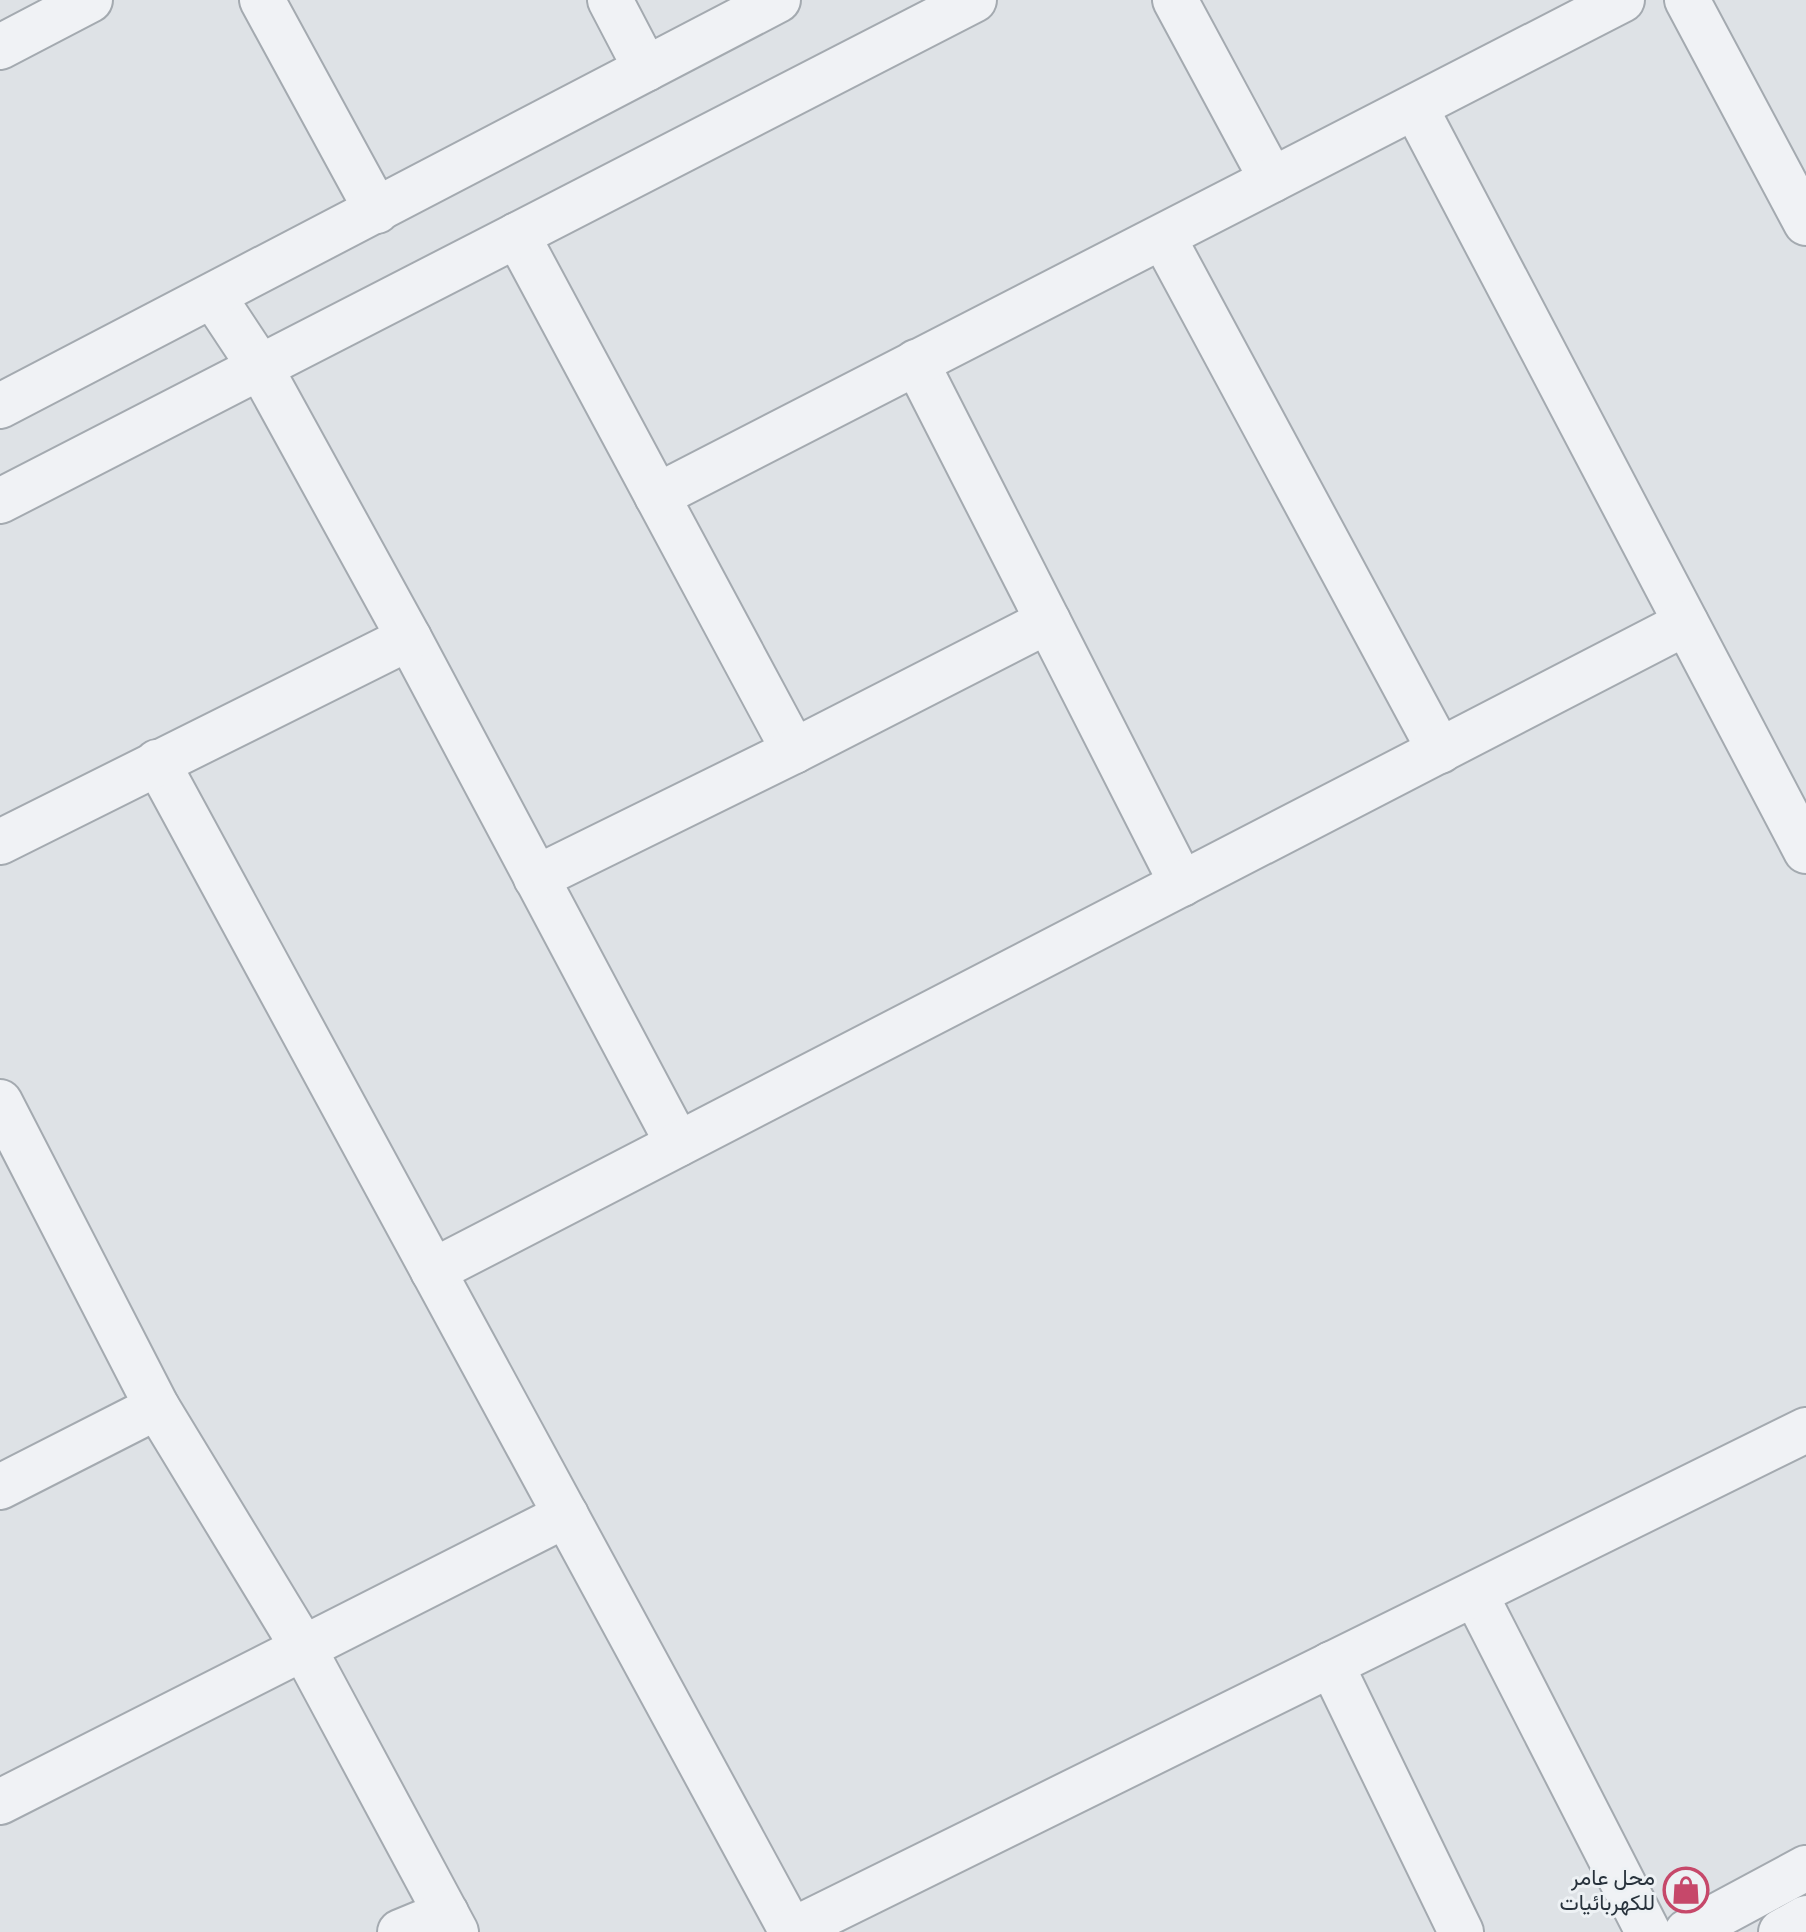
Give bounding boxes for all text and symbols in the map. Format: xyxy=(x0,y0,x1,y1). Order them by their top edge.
place label: محل عامر للكهربائيات xyxy=(1560,1864,1655,1916)
shop icon: محل عامر للكهربائيات xyxy=(1662,1866,1710,1914)

